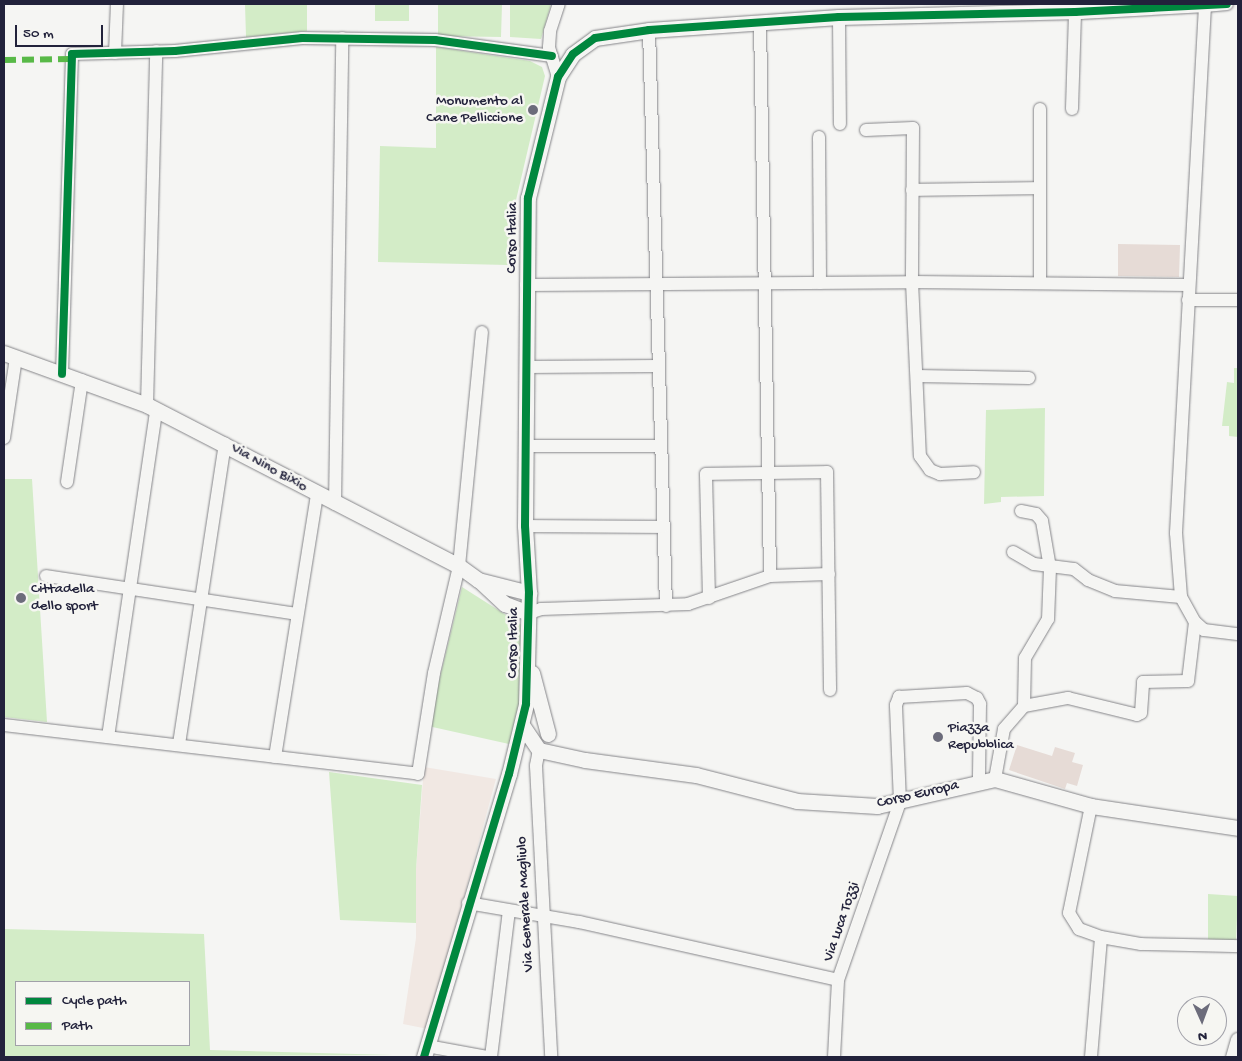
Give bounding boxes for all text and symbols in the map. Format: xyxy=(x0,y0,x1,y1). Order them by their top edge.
scale bar xyxy=(18,15,105,47)
text: 50 m xyxy=(23,25,54,43)
place label: Monumento al Cane Pelliccione xyxy=(426,92,523,127)
marker: Monumento al Cane Pelliccione xyxy=(527,104,539,116)
street label: Corso Italia xyxy=(503,202,523,274)
street label: Via Nino Bixio xyxy=(228,440,310,496)
place label: Cittadella dello sport xyxy=(31,580,98,615)
marker: Cittadella dello sport xyxy=(15,592,27,604)
street label: Corso Italia xyxy=(504,607,524,679)
place label: Piazza Repubblica xyxy=(948,719,1014,754)
marker: Piazza Repubblica xyxy=(932,731,944,743)
street label: Corso Europa xyxy=(875,777,961,813)
street label: Via Generale Magliulo xyxy=(513,836,539,972)
street label: Via Luca Tozzi xyxy=(820,880,864,964)
legend xyxy=(15,981,190,1046)
text: Cycle path xyxy=(62,992,127,1010)
north arrow xyxy=(1177,996,1227,1046)
text: Path xyxy=(62,1017,93,1035)
text: N xyxy=(1198,1027,1207,1044)

